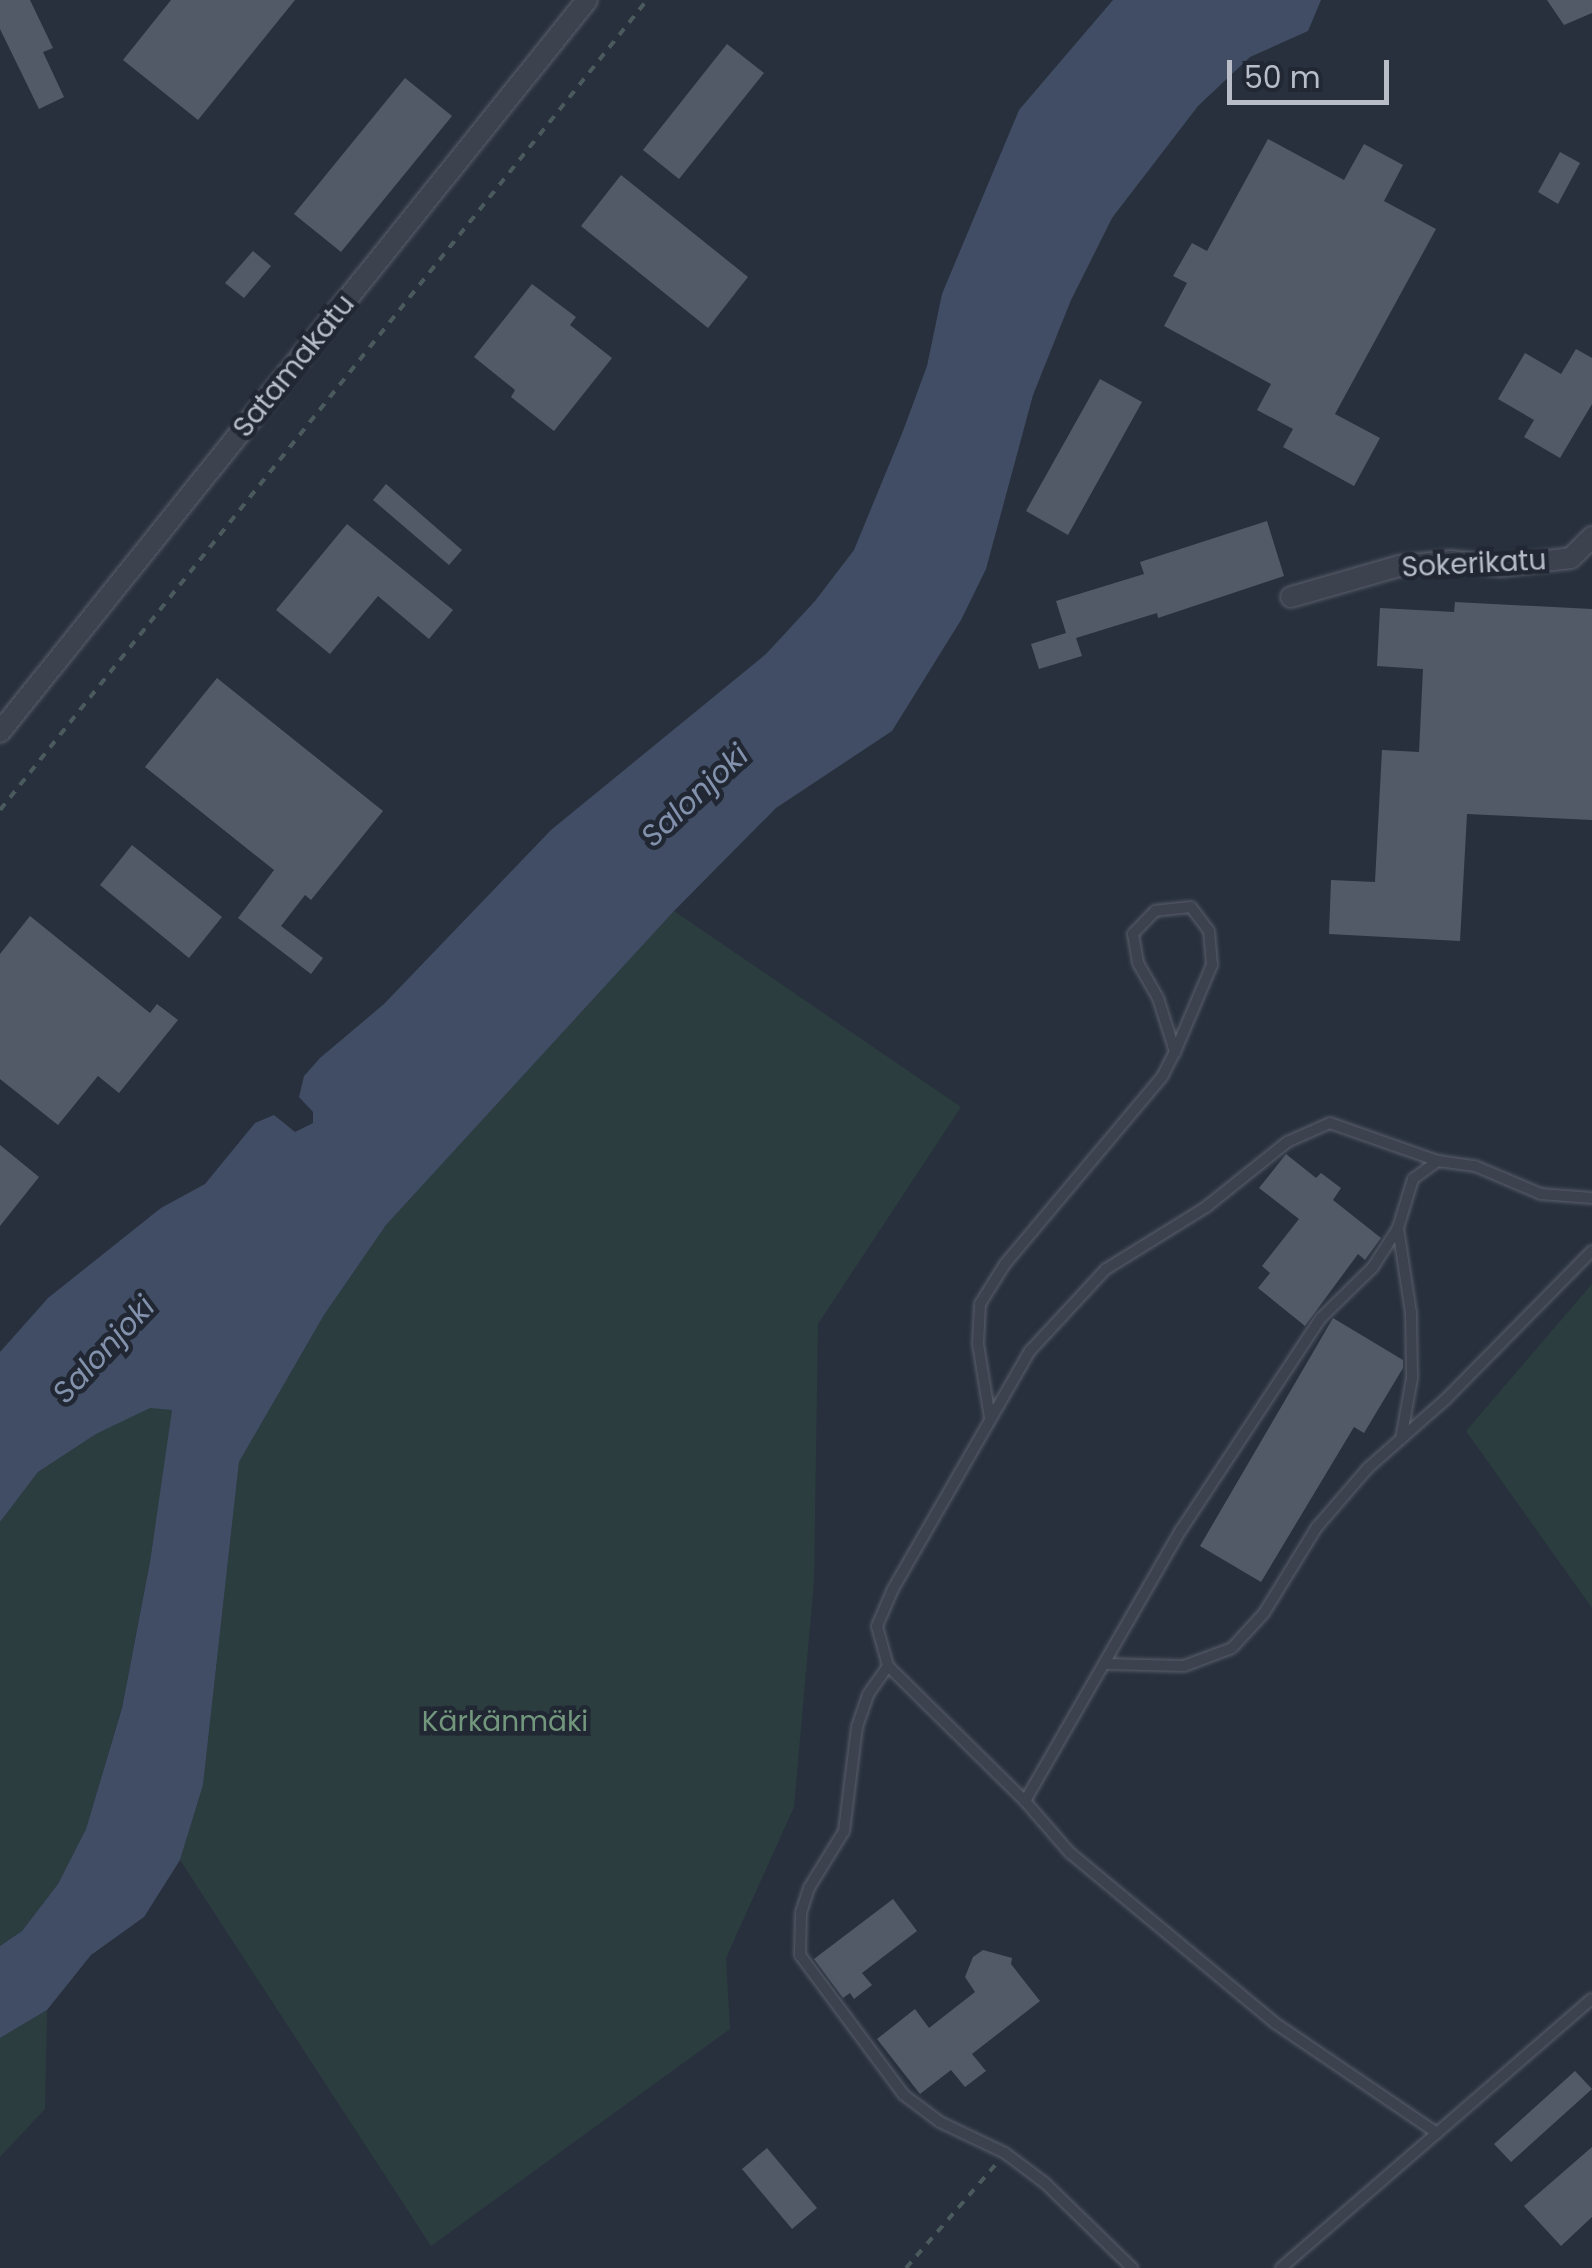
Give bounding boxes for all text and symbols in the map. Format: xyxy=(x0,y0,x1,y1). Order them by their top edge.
scale bar xyxy=(1232,40,1394,102)
text: 50 m xyxy=(1244,56,1321,99)
street label: Satamakatu xyxy=(226,288,362,444)
street label: Sokerikatu xyxy=(1401,543,1547,585)
water label: Salonjoki xyxy=(634,737,756,855)
water label: Salonjoki xyxy=(45,1289,163,1411)
park label: Kärkänmäki xyxy=(422,1705,588,1739)

